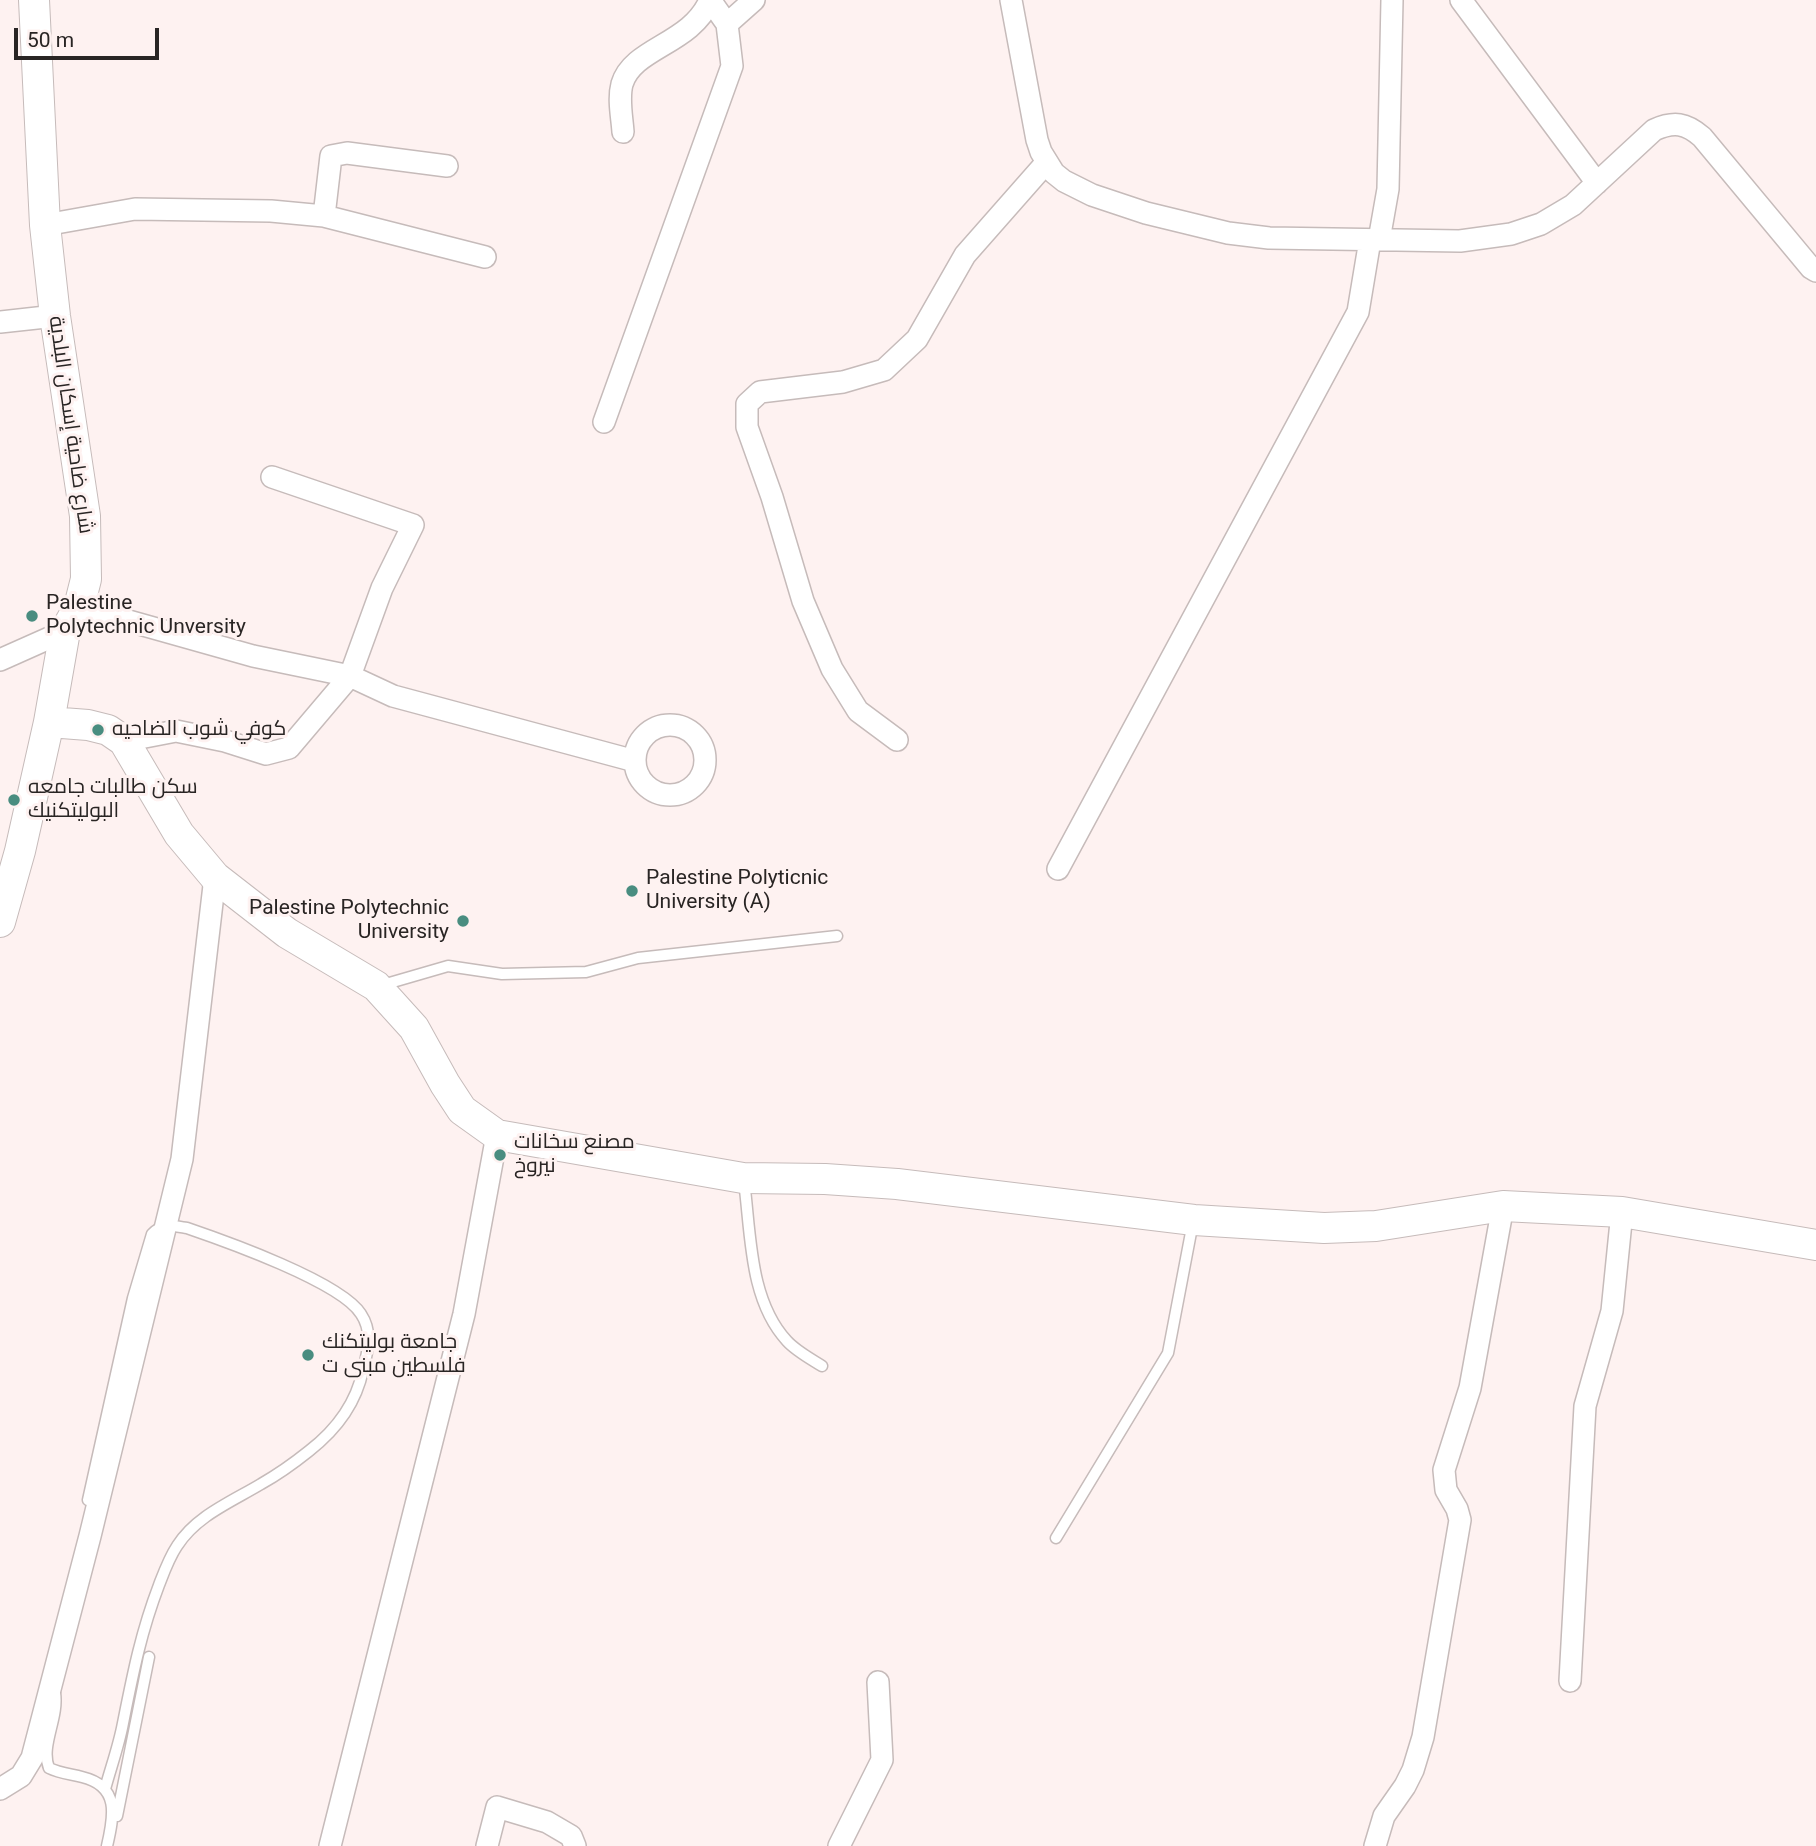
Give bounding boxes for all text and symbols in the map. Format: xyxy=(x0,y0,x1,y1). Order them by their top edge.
scale bar xyxy=(18,14,163,58)
text: 50 m xyxy=(27,28,74,52)
street label: شارع ضاحية إسكان البلدية xyxy=(42,314,98,536)
place label: Palestine Polytechnic Unversity xyxy=(46,591,246,641)
marker: Palestine Polytechnic Unversity xyxy=(24,608,40,624)
place label: كوفي شوب الضاحيه xyxy=(112,717,286,743)
marker: كوفي شوب الضاحيه xyxy=(90,722,106,738)
place label: سكن طالبات جامعه البوليتكنيك xyxy=(28,775,198,825)
marker: سكن طالبات جامعه البوليتكنيك xyxy=(6,792,22,808)
place label: Palestine Polyticnic University (A) xyxy=(646,866,828,916)
marker: Palestine Polyticnic University (A) xyxy=(624,883,640,899)
place label: Palestine Polytechnic University xyxy=(249,896,449,946)
marker: Palestine Polytechnic University xyxy=(455,913,471,929)
place label: مصنع سخانات نيروخ xyxy=(514,1130,635,1180)
marker: مصنع سخانات نيروخ xyxy=(492,1147,508,1163)
place label: جامعة بوليتكنك فلسطين مبنى ت xyxy=(322,1330,466,1380)
marker: جامعة بوليتكنك فلسطين مبنى ت xyxy=(300,1347,316,1363)

